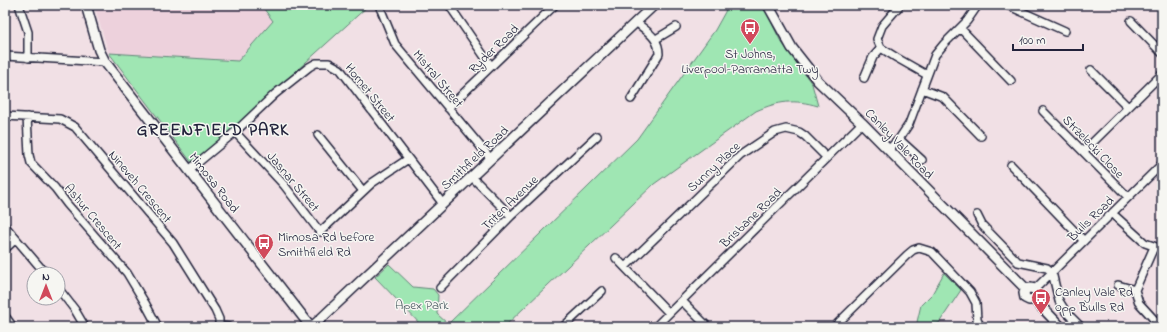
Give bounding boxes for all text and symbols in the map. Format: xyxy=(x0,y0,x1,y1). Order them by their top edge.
bus stop icon: St Johns, Liverpool-Parramatta Twy xyxy=(739,17,761,45)
street label: Ryder Road xyxy=(465,20,525,79)
scale bar xyxy=(1013,26,1083,52)
text: 100 m xyxy=(1019,32,1046,50)
place label: St Johns, Liverpool-Parramatta Twy xyxy=(681,45,819,80)
street label: Mistral Street xyxy=(408,46,468,113)
street label: Hornet Street xyxy=(340,59,400,127)
street label: Canley Vale Road xyxy=(860,104,938,185)
street label: Strzelecki Close xyxy=(1058,111,1128,183)
district label: GREENFIELD PARK xyxy=(137,118,289,143)
street label: Smithfield Road xyxy=(437,121,514,195)
street label: Sunny Place xyxy=(683,137,746,197)
street label: Nineveh Crescent xyxy=(104,146,176,228)
street label: Jasnar Street xyxy=(262,148,324,217)
street label: Mimosa Road xyxy=(184,149,244,218)
street label: Triten Avenue xyxy=(477,171,543,235)
street label: Ashur Crescent xyxy=(59,180,127,255)
street label: Brisbane Road xyxy=(715,183,787,253)
street label: Bulls Road xyxy=(1063,191,1119,247)
place label: Mimosa Rd before Smithfield Rd xyxy=(278,228,374,262)
bus stop icon: Mimosa Rd before Smithfield Rd xyxy=(253,232,275,260)
north arrow xyxy=(26,266,66,306)
text: N xyxy=(42,269,50,285)
place label: Canley Vale Rd opp Bulls Rd xyxy=(1055,283,1134,317)
bus stop icon: Canley Vale Rd opp Bulls Rd xyxy=(1030,287,1052,315)
park label: Apex Park xyxy=(395,296,449,315)

